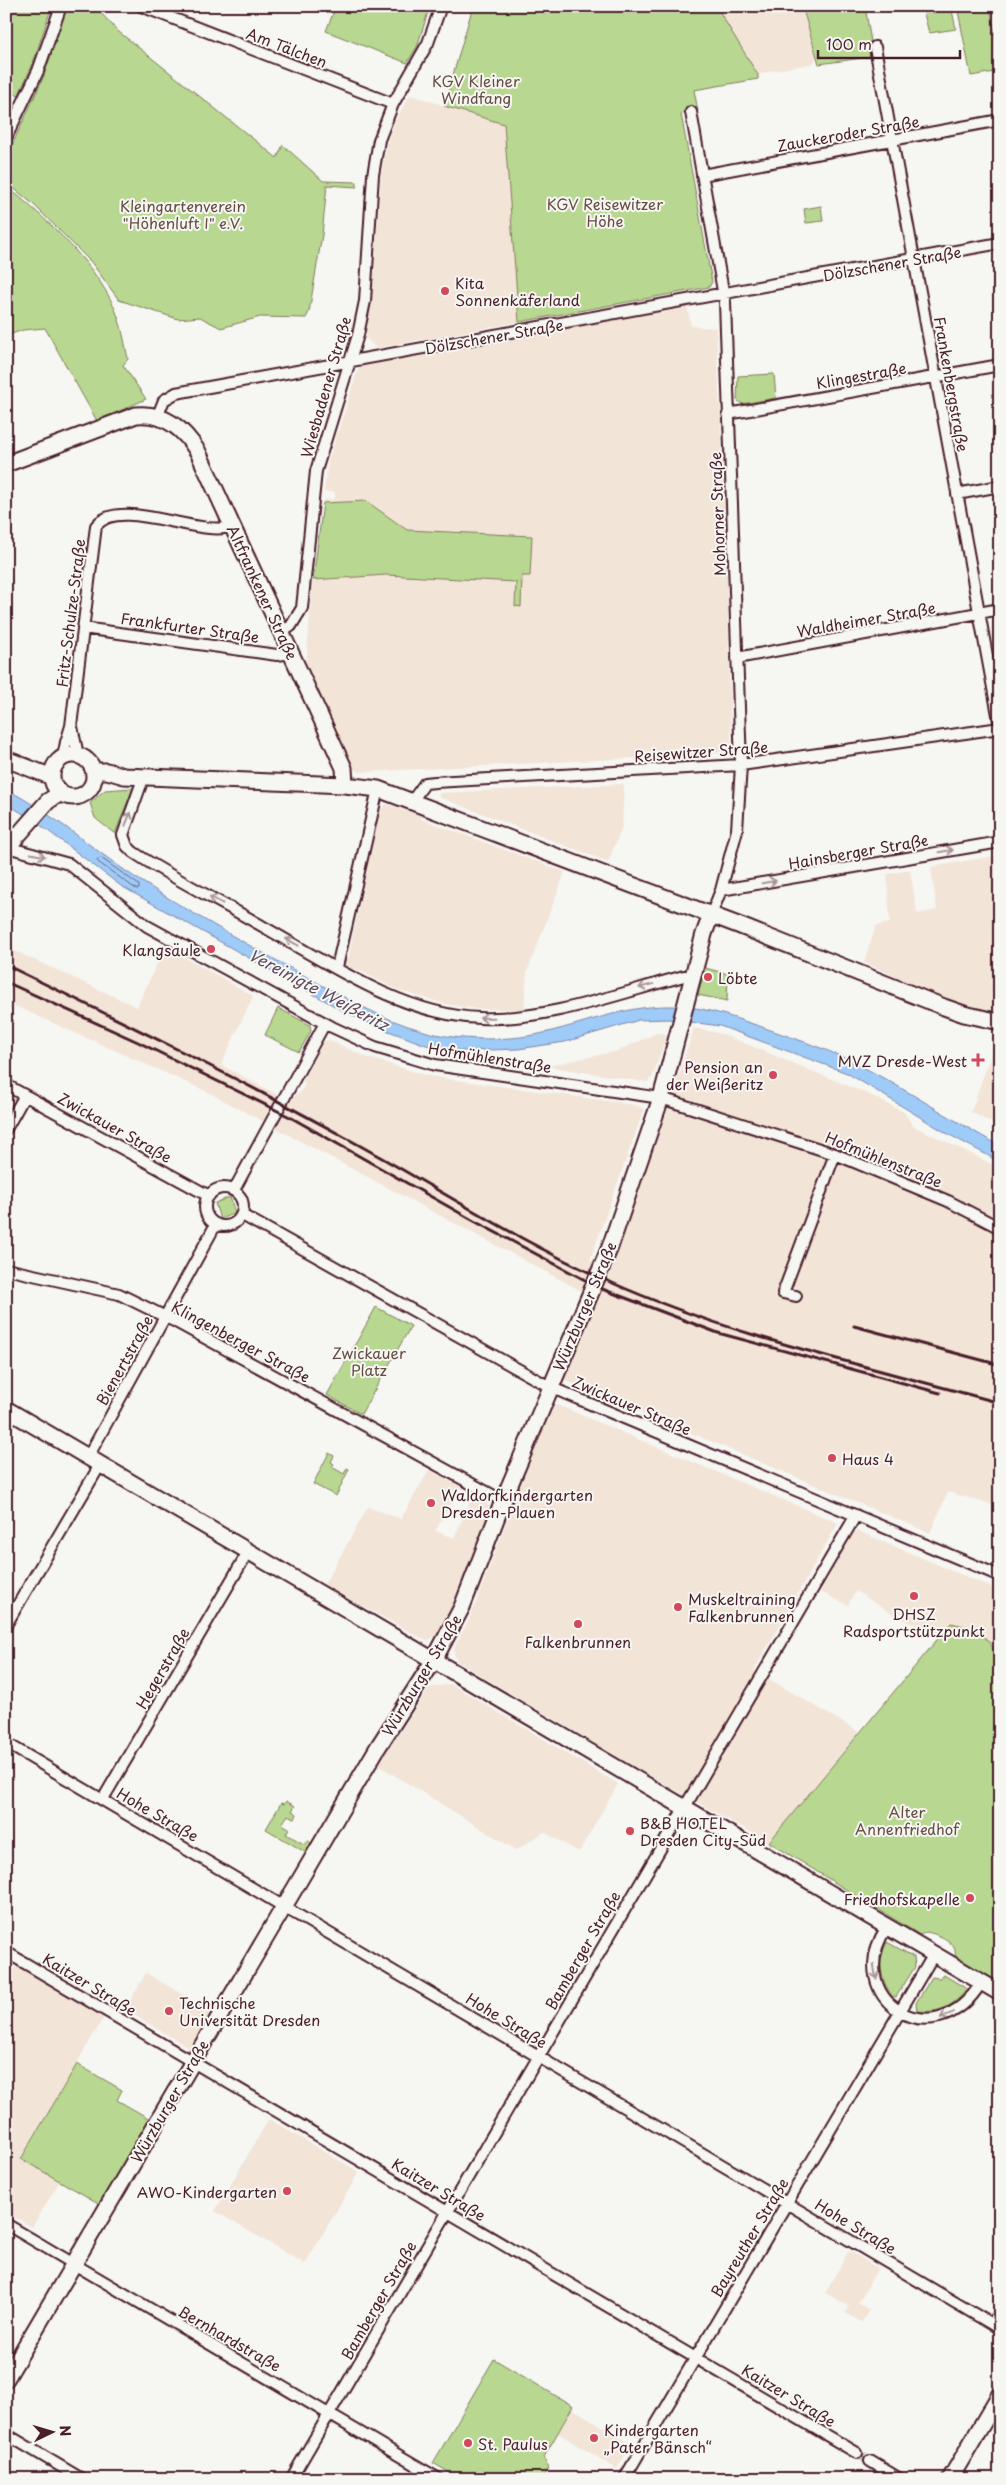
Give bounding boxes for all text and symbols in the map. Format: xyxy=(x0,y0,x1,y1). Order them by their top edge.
street label: Am Tälchen xyxy=(243,21,331,73)
scale bar xyxy=(818,28,961,60)
text: 100 m xyxy=(826,32,872,55)
park label: KGV Kleiner Windfang xyxy=(432,69,520,109)
street label: Zauckeroder Straße xyxy=(775,109,921,157)
park label: KGV Reisewitzer Höhe xyxy=(547,192,663,232)
park label: Kleingartenverein "Höhenluft I" e.V. xyxy=(120,194,246,234)
street label: Dölzschener Straße xyxy=(821,240,963,286)
place label: Kita Sonnenkäferland xyxy=(455,271,580,311)
marker: Kita Sonnenkäferland xyxy=(439,285,451,297)
street label: Dölzschener Straße xyxy=(423,313,565,359)
street label: Wiesbadener Straße xyxy=(294,314,356,460)
street label: Frankenbergstraße xyxy=(929,315,975,453)
street label: Klingestraße xyxy=(814,356,908,394)
street label: Mohorner Straße xyxy=(703,452,731,576)
street label: Altfrankener Straße xyxy=(222,521,304,663)
street label: Fritz-Schulze-Straße xyxy=(49,537,91,689)
street label: Waldheimer Straße xyxy=(795,595,937,643)
street label: Frankfurter Straße xyxy=(119,606,261,648)
street label: Reisewitzer Straße xyxy=(633,735,769,767)
one-way arrow xyxy=(124,812,133,827)
street label: Hainsberger Straße xyxy=(786,827,930,875)
one-way arrow xyxy=(937,846,953,856)
one-way arrow xyxy=(29,851,45,861)
one-way arrow xyxy=(760,877,776,887)
one-way arrow xyxy=(208,895,223,905)
one-way arrow xyxy=(285,937,299,947)
place label: Klangsäule xyxy=(122,938,201,961)
water label: Vereinigte Weißeritz xyxy=(245,942,395,1037)
marker: Klangsäule xyxy=(205,943,217,955)
place label: Löbte xyxy=(718,966,757,989)
marker: Löbte xyxy=(702,971,714,983)
one-way arrow xyxy=(638,982,654,991)
one-way arrow xyxy=(479,1013,496,1023)
street label: Hofmühlenstraße xyxy=(427,1036,553,1078)
place label: MVZ Dresde-West xyxy=(838,1049,967,1072)
marker: MVZ Dresde-West xyxy=(971,1053,985,1067)
place label: Pension an der Weißeritz xyxy=(666,1055,763,1095)
marker: Pension an der Weißeritz xyxy=(767,1069,779,1081)
street label: Zwickauer Straße xyxy=(54,1086,176,1168)
street label: Hofmühlenstraße xyxy=(822,1125,946,1193)
street label: Würzburger Straße xyxy=(546,1238,622,1374)
street label: Klingenberger Straße xyxy=(168,1295,314,1387)
street label: Bienertstraße xyxy=(90,1311,158,1409)
park label: Zwickauer Platz xyxy=(332,1341,406,1381)
street label: Zwickauer Straße xyxy=(569,1370,695,1440)
place label: Haus 4 xyxy=(842,1447,894,1470)
marker: Haus 4 xyxy=(826,1452,838,1464)
place label: Waldorfkindergarten Dresden-Plauen xyxy=(441,1483,593,1523)
marker: Waldorfkindergarten Dresden-Plauen xyxy=(425,1497,437,1509)
place label: Muskeltraining Falkenbrunnen xyxy=(688,1587,796,1627)
marker: DHSZ Radsportstützpunkt xyxy=(908,1590,920,1602)
marker: Muskeltraining Falkenbrunnen xyxy=(672,1601,684,1613)
place label: DHSZ Radsportstützpunkt xyxy=(843,1602,985,1642)
street label: Würzburger Straße xyxy=(376,1610,466,1740)
marker: Falkenbrunnen xyxy=(572,1618,584,1630)
street label: Hegerstraße xyxy=(129,1623,195,1713)
place label: Falkenbrunnen xyxy=(525,1630,631,1653)
street label: Hohe Straße xyxy=(113,1781,203,1847)
park label: Alter Annenfriedhof xyxy=(855,1800,960,1840)
place label: B&B HOTEL Dresden City-Süd xyxy=(640,1811,766,1851)
marker: B&B HOTEL Dresden City-Süd xyxy=(624,1825,636,1837)
street label: Bamberger Straße xyxy=(539,1886,625,2014)
place label: Friedhofskapelle xyxy=(844,1887,960,1910)
marker: Friedhofskapelle xyxy=(964,1892,976,1904)
street label: Kaitzer Straße xyxy=(39,1947,141,2021)
one-way arrow xyxy=(870,1964,880,1980)
street label: Hohe Straße xyxy=(462,1987,552,2053)
place label: Technische Universität Dresden xyxy=(179,1991,320,2031)
marker: Technische Universität Dresden xyxy=(163,2005,175,2017)
one-way arrow xyxy=(939,2011,954,2020)
street label: Würzburger Straße xyxy=(124,2035,214,2167)
street label: Kaitzer Straße xyxy=(388,2152,490,2226)
street label: Bayreuther Straße xyxy=(704,2173,794,2301)
place label: AWO-Kindergarten xyxy=(137,2180,277,2203)
marker: AWO-Kindergarten xyxy=(281,2185,293,2197)
street label: Hohe Straße xyxy=(811,2193,901,2259)
street label: Bamberger Straße xyxy=(335,2236,421,2364)
street label: Bernhardstraße xyxy=(174,2299,286,2377)
street label: Kaitzer Straße xyxy=(738,2358,840,2432)
north arrow xyxy=(28,2408,78,2458)
place label: Kindergarten „Pater Bänsch“ xyxy=(604,2418,712,2458)
text: N xyxy=(55,2424,76,2437)
place label: St. Paulus xyxy=(478,2432,548,2455)
marker: Kindergarten „Pater Bänsch“ xyxy=(588,2432,600,2444)
marker: St. Paulus xyxy=(462,2437,474,2449)

